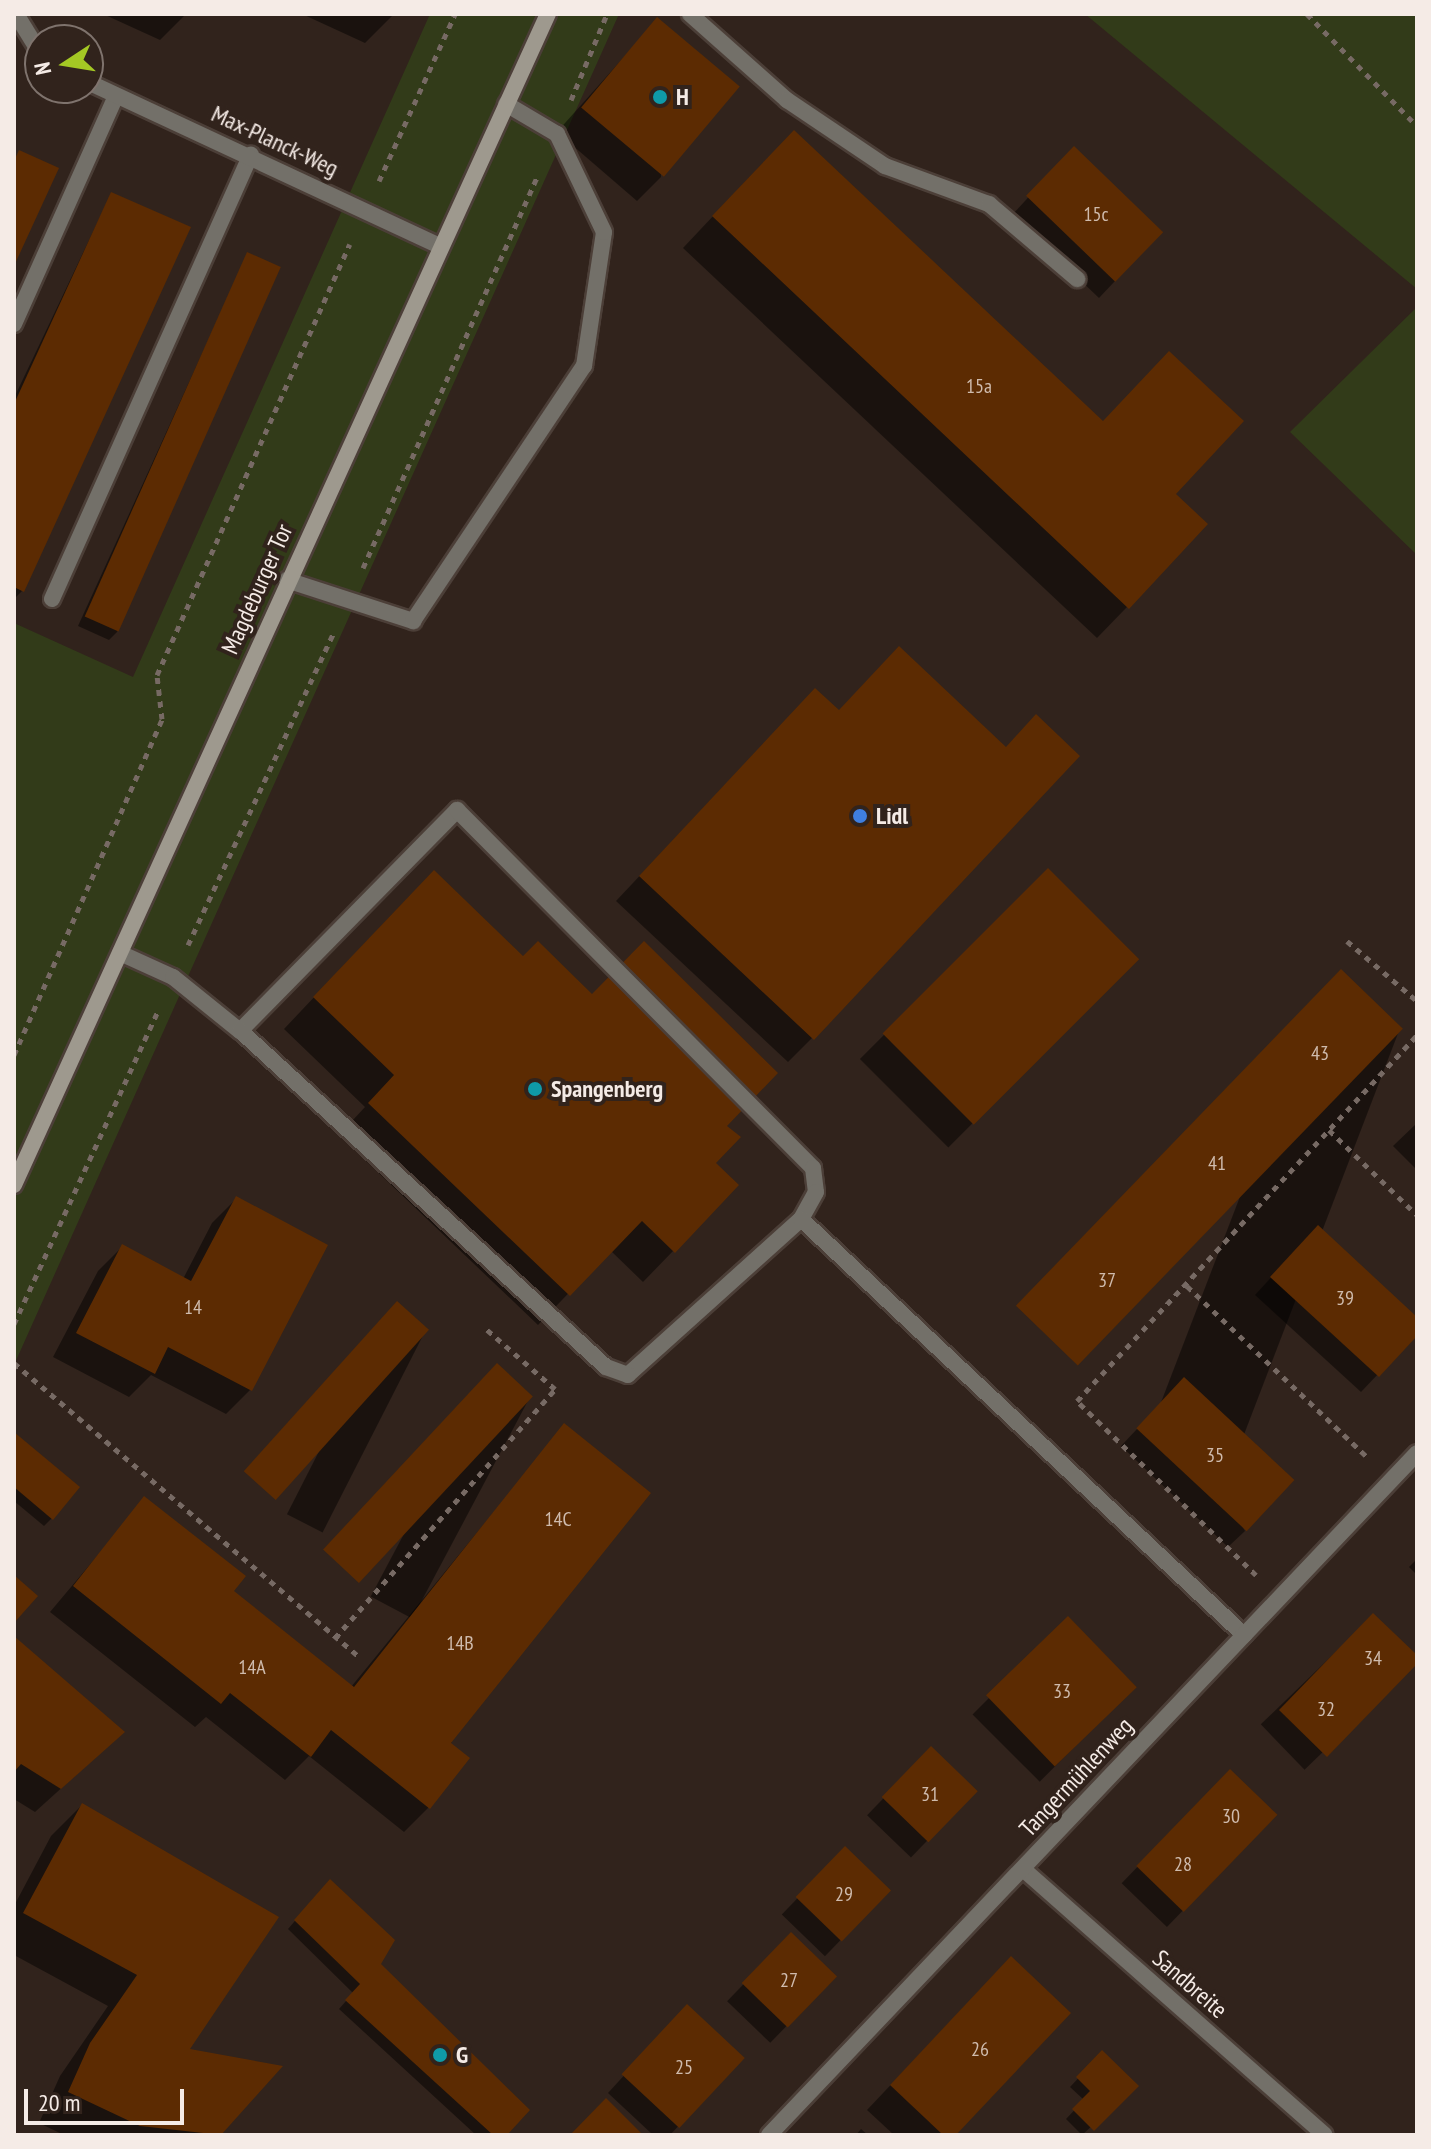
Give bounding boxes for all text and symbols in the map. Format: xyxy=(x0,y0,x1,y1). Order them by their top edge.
north arrow xyxy=(24,24,104,104)
text: N xyxy=(28,60,57,77)
place label: H xyxy=(676,83,689,111)
marker: H xyxy=(651,88,669,106)
street label: Max-Planck-Weg xyxy=(207,99,343,183)
house number: 15c xyxy=(1083,202,1109,226)
house number: 15a xyxy=(966,374,992,398)
street label: Magdeburger Tor xyxy=(215,519,299,659)
place label: Lidl xyxy=(876,802,908,830)
marker: Lidl xyxy=(851,807,869,825)
house number: 43 xyxy=(1311,1041,1329,1065)
place label: Spangenberg xyxy=(551,1075,663,1103)
marker: Spangenberg xyxy=(526,1080,544,1098)
house number: 41 xyxy=(1208,1151,1226,1175)
house number: 37 xyxy=(1098,1268,1116,1292)
house number: 39 xyxy=(1336,1286,1354,1310)
house number: 14 xyxy=(184,1295,202,1319)
house number: 35 xyxy=(1206,1443,1224,1467)
house number: 14C xyxy=(544,1507,572,1531)
house number: 14B xyxy=(446,1631,474,1655)
house number: 34 xyxy=(1364,1646,1382,1670)
house number: 14A xyxy=(238,1655,266,1679)
house number: 33 xyxy=(1053,1679,1071,1703)
house number: 32 xyxy=(1317,1697,1335,1721)
street label: Tangermühlenweg xyxy=(1014,1711,1138,1843)
house number: 31 xyxy=(921,1782,939,1806)
house number: 30 xyxy=(1222,1804,1240,1828)
house number: 28 xyxy=(1174,1852,1192,1876)
house number: 29 xyxy=(835,1882,853,1906)
street label: Sandbreite xyxy=(1147,1944,1233,2024)
house number: 27 xyxy=(780,1968,798,1992)
house number: 26 xyxy=(971,2037,989,2061)
place label: G xyxy=(456,2041,468,2069)
marker: G xyxy=(431,2046,449,2064)
house number: 25 xyxy=(675,2055,693,2079)
scale bar xyxy=(28,2073,188,2123)
text: 20 m xyxy=(38,2087,80,2118)

